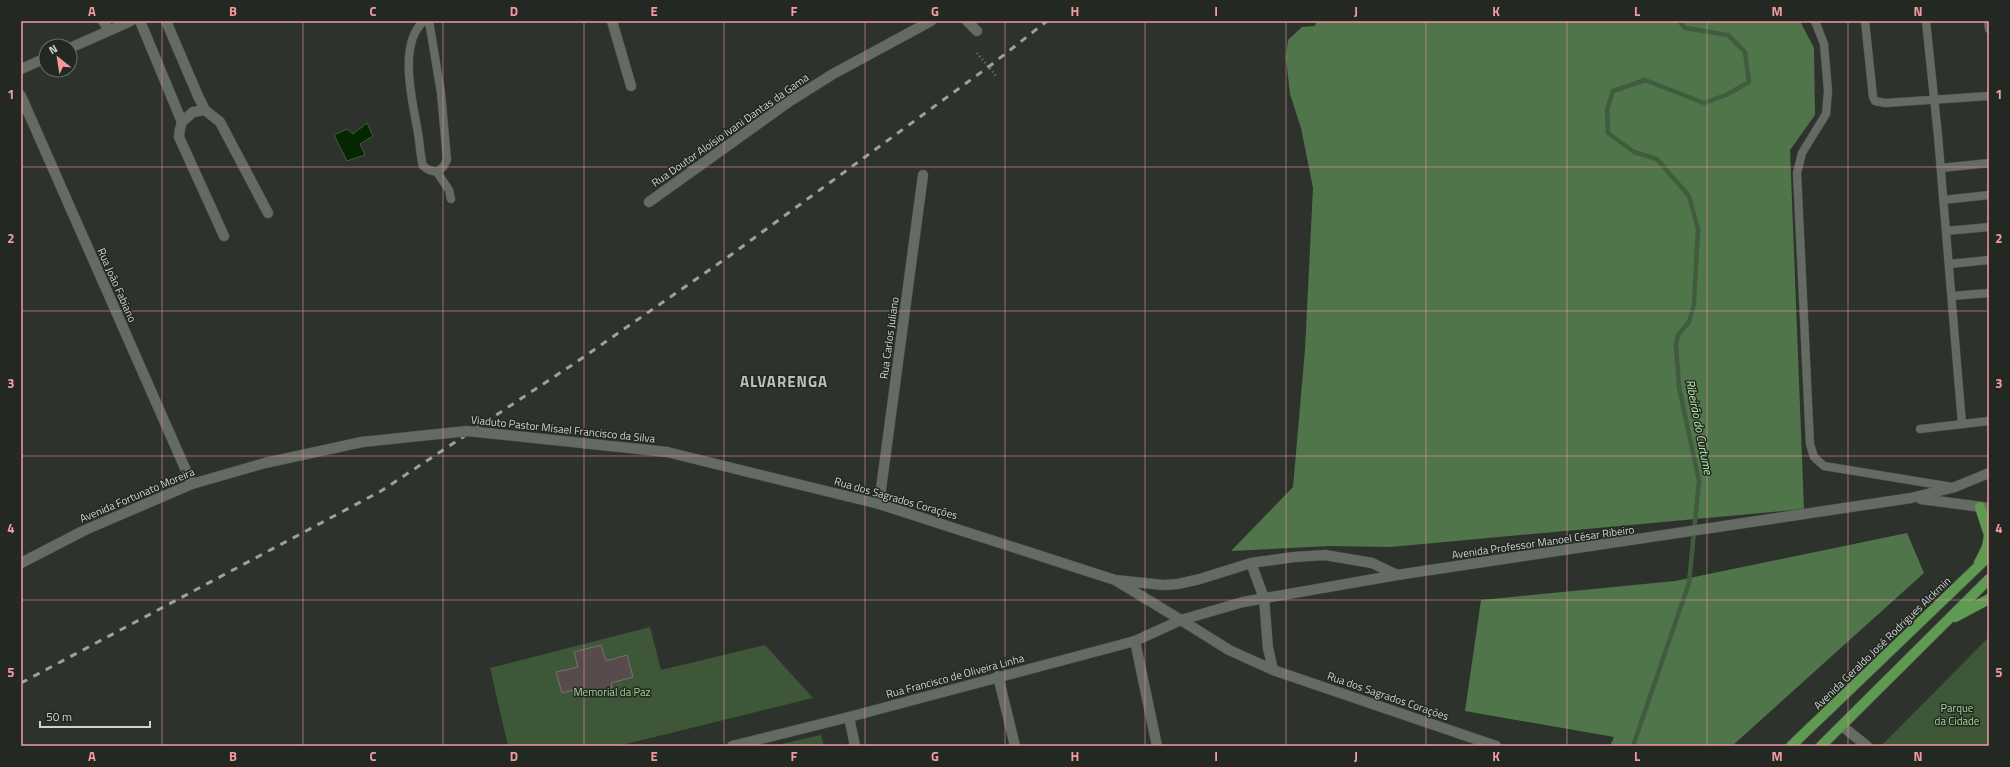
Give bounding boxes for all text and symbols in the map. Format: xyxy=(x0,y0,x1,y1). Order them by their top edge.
text: A xyxy=(88,1,96,21)
text: B xyxy=(229,1,237,21)
text: C xyxy=(369,1,377,21)
text: D xyxy=(510,1,518,21)
text: E xyxy=(650,1,658,21)
text: F xyxy=(791,1,798,21)
text: G xyxy=(931,1,939,21)
text: H xyxy=(1071,1,1079,21)
text: I xyxy=(1214,1,1218,21)
text: J xyxy=(1354,1,1358,21)
text: K xyxy=(1492,1,1500,21)
text: L xyxy=(1634,1,1640,21)
text: M xyxy=(1771,1,1783,21)
text: N xyxy=(1913,1,1923,21)
north arrow xyxy=(38,38,78,78)
text: N xyxy=(46,41,60,58)
street label: Rua Doutor Aloísio Ivani Dantas da Gama xyxy=(648,69,812,191)
text: 1 xyxy=(7,84,15,104)
text: 1 xyxy=(1995,84,2003,104)
text: 2 xyxy=(7,228,15,248)
text: 2 xyxy=(1995,228,2003,248)
street label: Rua João Fabiano xyxy=(94,245,141,325)
street label: Rua Carlos Juliano xyxy=(875,296,903,380)
district label: ALVARENGA xyxy=(740,370,828,393)
text: 3 xyxy=(7,373,15,393)
text: 3 xyxy=(1995,373,2003,393)
water label: Ribeirão do Curtume xyxy=(1681,378,1718,477)
street label: Viaduto Pastor Misael Francisco da Silva xyxy=(470,411,656,447)
street label: Avenida Fortunato Moreira xyxy=(77,463,197,527)
street label: Rua dos Sagrados Corações xyxy=(833,473,959,523)
text: 4 xyxy=(7,518,15,538)
text: 4 xyxy=(1995,518,2003,538)
street label: Avenida Professor Manoel César Ribeiro xyxy=(1451,521,1636,563)
street label: Avenida Geraldo José Rodrigues Alckmin xyxy=(1810,573,1954,713)
street label: Rua Francisco de Oliveira Linha xyxy=(884,650,1026,702)
text: 5 xyxy=(7,662,15,682)
text: 5 xyxy=(1995,662,2003,682)
street label: Rua dos Sagrados Corações xyxy=(1325,668,1451,724)
park label: Memorial da Paz xyxy=(573,684,651,700)
park label: Parque da Cidade xyxy=(1935,700,1980,729)
scale bar xyxy=(40,703,150,729)
text: 50 m xyxy=(46,707,72,726)
text: A xyxy=(88,746,96,766)
text: B xyxy=(229,746,237,766)
text: C xyxy=(369,746,377,766)
text: D xyxy=(510,746,518,766)
text: E xyxy=(650,746,658,766)
text: F xyxy=(791,746,798,766)
text: G xyxy=(931,746,939,766)
text: H xyxy=(1071,746,1079,766)
text: I xyxy=(1214,746,1218,766)
text: J xyxy=(1354,746,1358,766)
text: K xyxy=(1492,746,1500,766)
text: L xyxy=(1634,746,1640,766)
text: M xyxy=(1771,746,1783,766)
text: N xyxy=(1913,746,1923,766)

